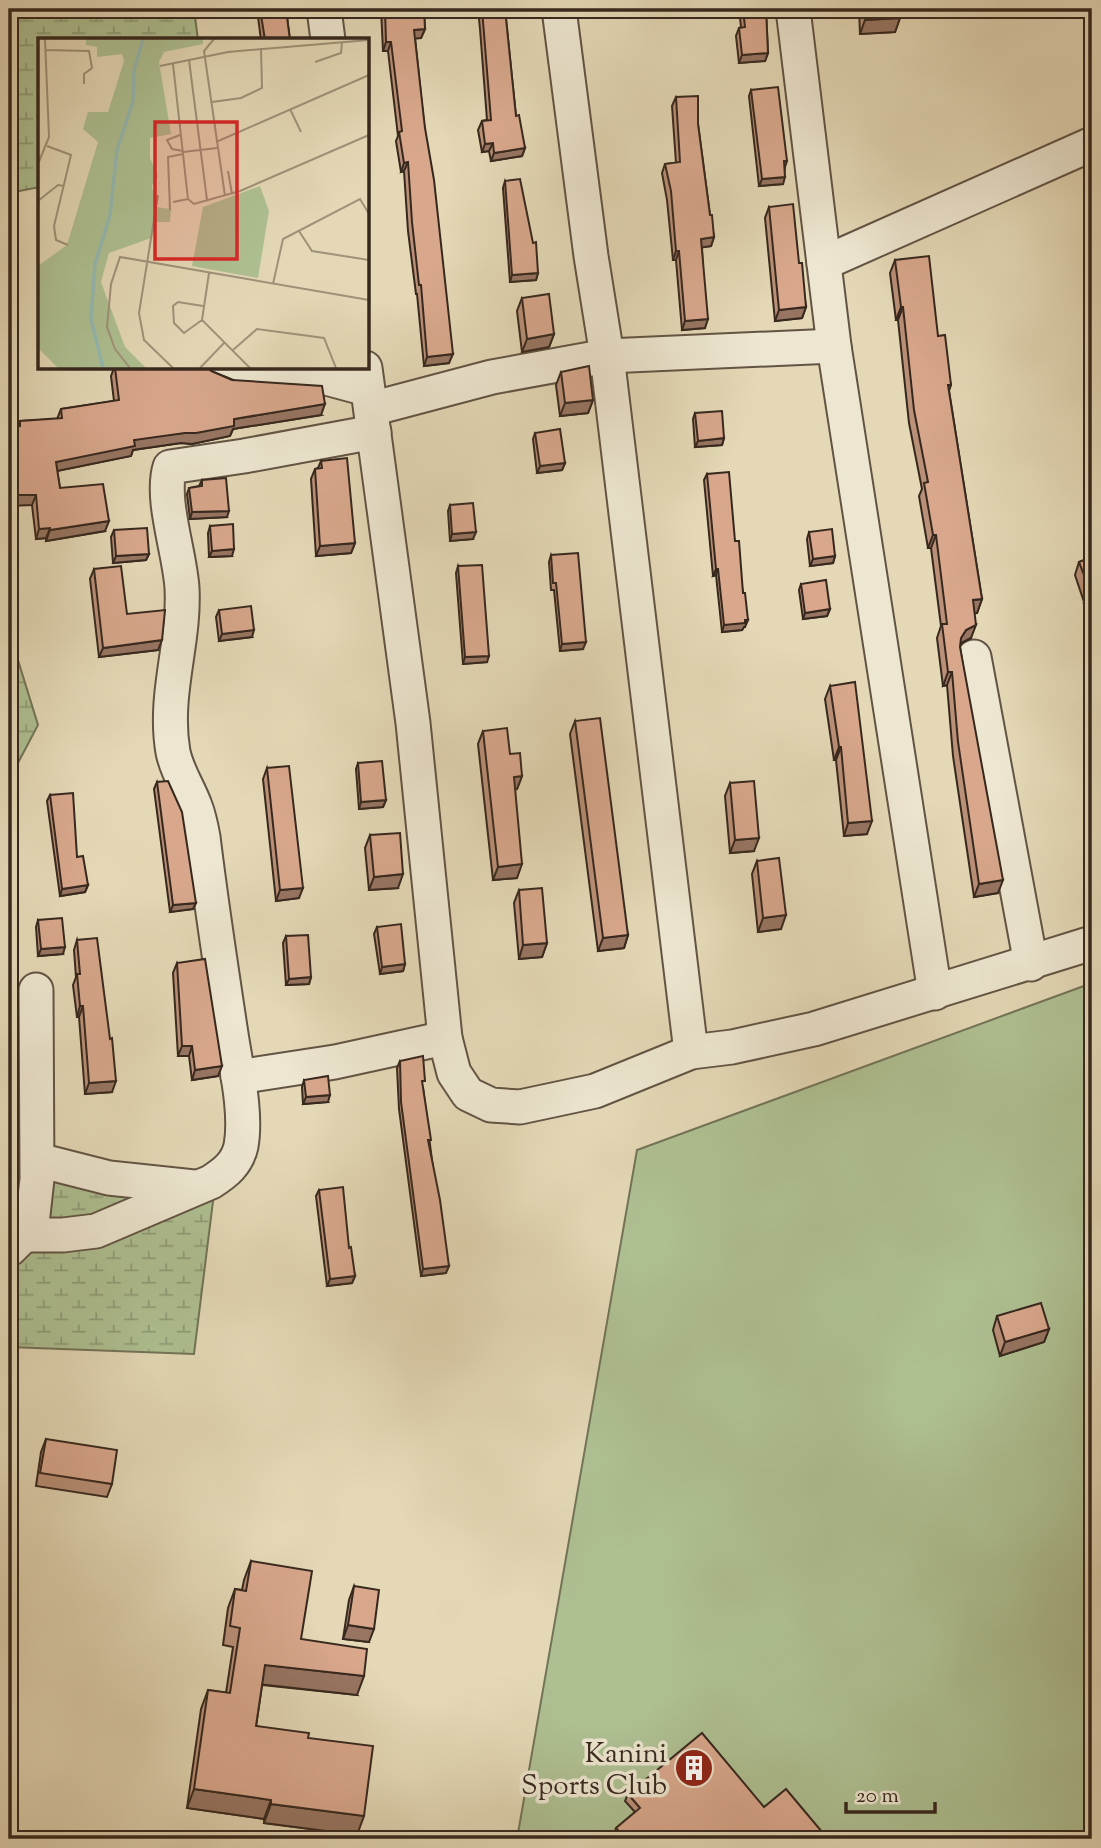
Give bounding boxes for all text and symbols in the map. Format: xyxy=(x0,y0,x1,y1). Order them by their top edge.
inset map xyxy=(38,38,369,369)
place label: Kanini Sports Club xyxy=(521,1735,667,1807)
building icon: Kanini Sports Club xyxy=(673,1747,715,1789)
scale bar xyxy=(846,1771,935,1815)
text: 20 m xyxy=(856,1782,899,1812)

